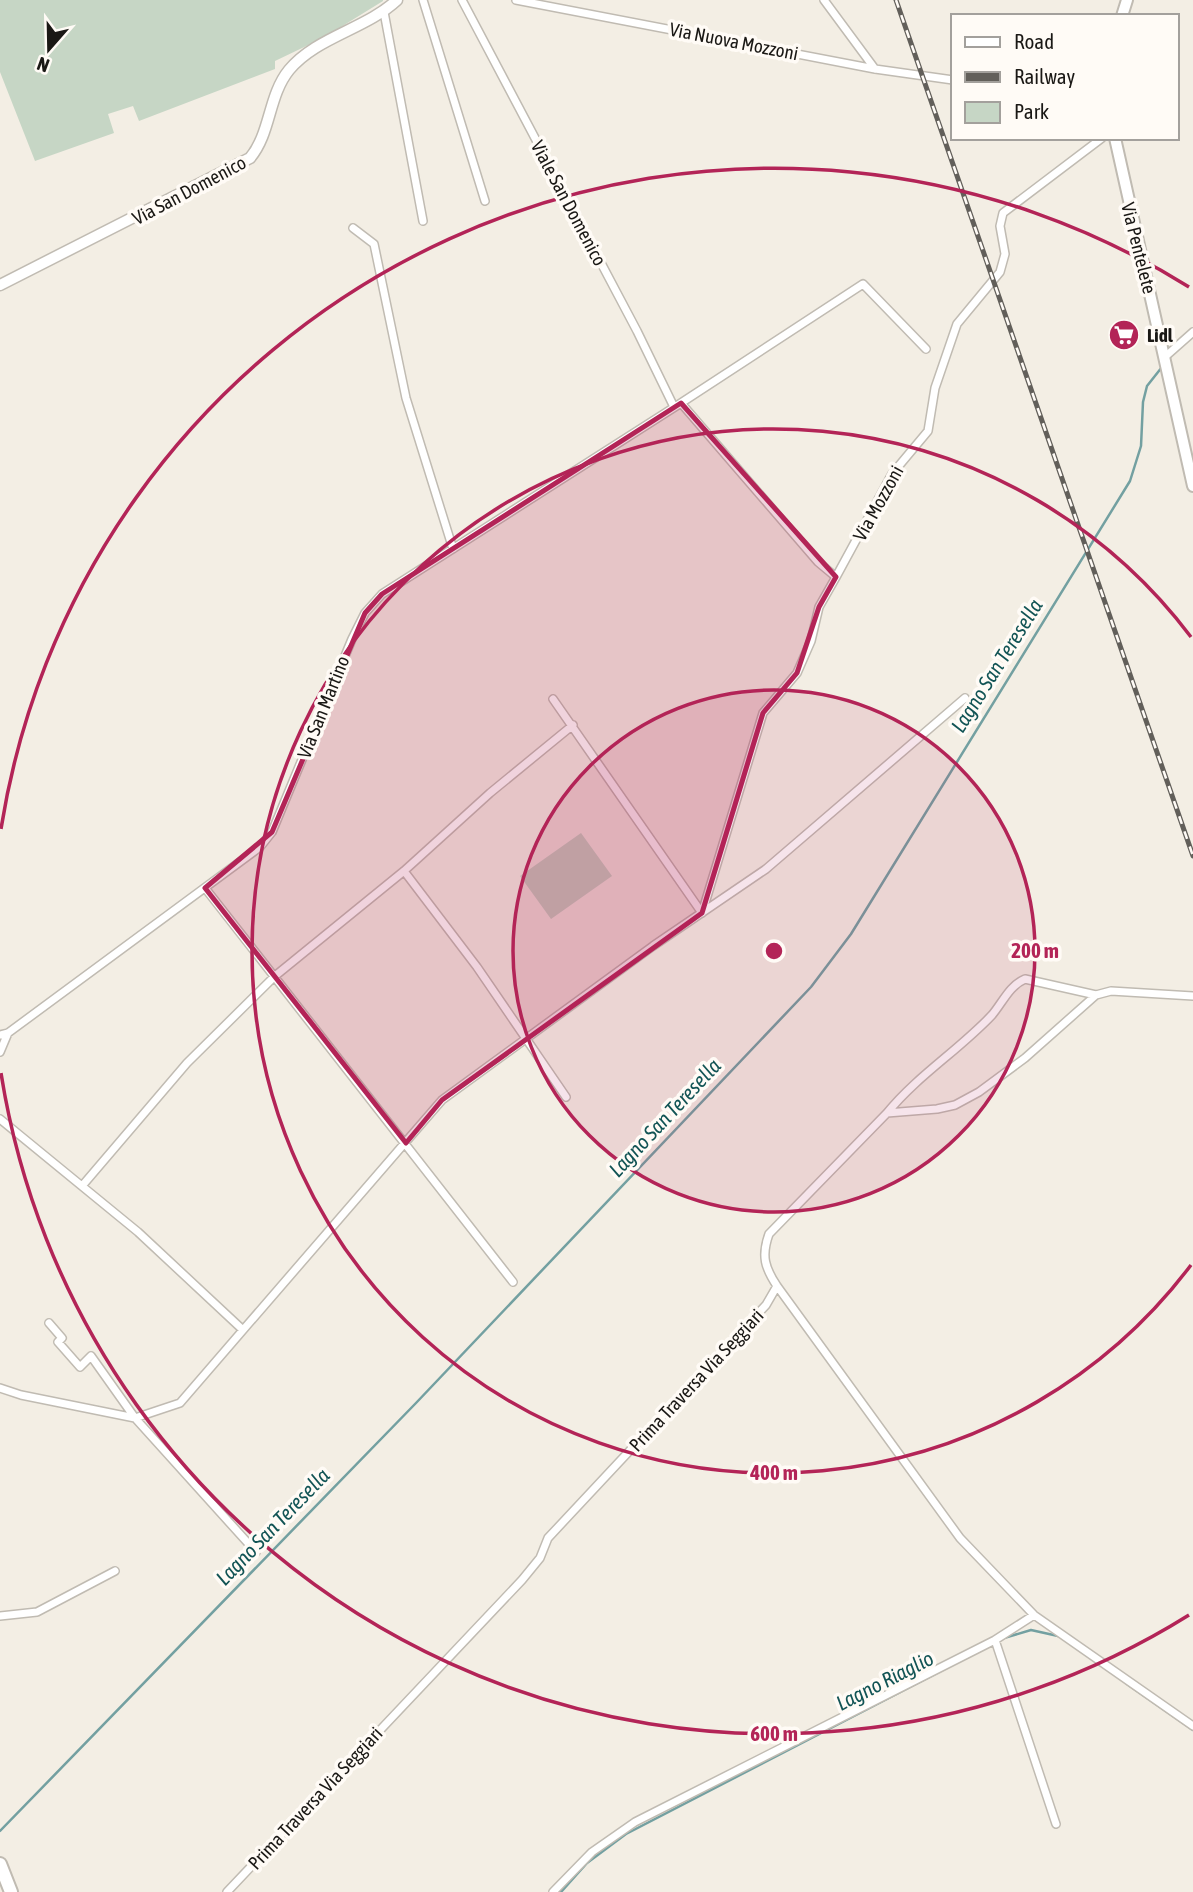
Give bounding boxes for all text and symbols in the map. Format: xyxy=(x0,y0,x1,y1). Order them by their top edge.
north arrow xyxy=(14,14,84,84)
legend xyxy=(951,14,1179,140)
street label: Via Nuova Mozzoni xyxy=(668,18,800,64)
text: Road xyxy=(1014,29,1054,53)
text: N xyxy=(34,53,52,77)
text: Railway xyxy=(1014,64,1076,88)
text: Park xyxy=(1014,99,1049,123)
street label: Viale San Domenico xyxy=(527,137,611,269)
street label: Via San Domenico xyxy=(129,151,249,229)
street label: Via Pentelete xyxy=(1117,200,1161,296)
supermarket icon: Lidl xyxy=(1107,318,1141,352)
place label: Lidl xyxy=(1147,324,1174,346)
street label: Via Mozzoni xyxy=(848,462,908,544)
water label: Lagno San Teresella xyxy=(946,594,1047,736)
street label: Via San Martino xyxy=(292,652,354,762)
text: 200 m xyxy=(1011,938,1059,962)
centre of rings xyxy=(762,939,786,963)
water label: Lagno San Teresella xyxy=(603,1053,725,1181)
street label: Prima Traversa Via Seggiari xyxy=(624,1304,768,1456)
text: 400 m xyxy=(749,1460,798,1484)
water label: Lagno San Teresella xyxy=(211,1463,334,1589)
water label: Lagno Riaglio xyxy=(832,1645,937,1715)
text: 600 m xyxy=(750,1721,798,1745)
street label: Prima Traversa Via Seggiari xyxy=(243,1722,387,1874)

